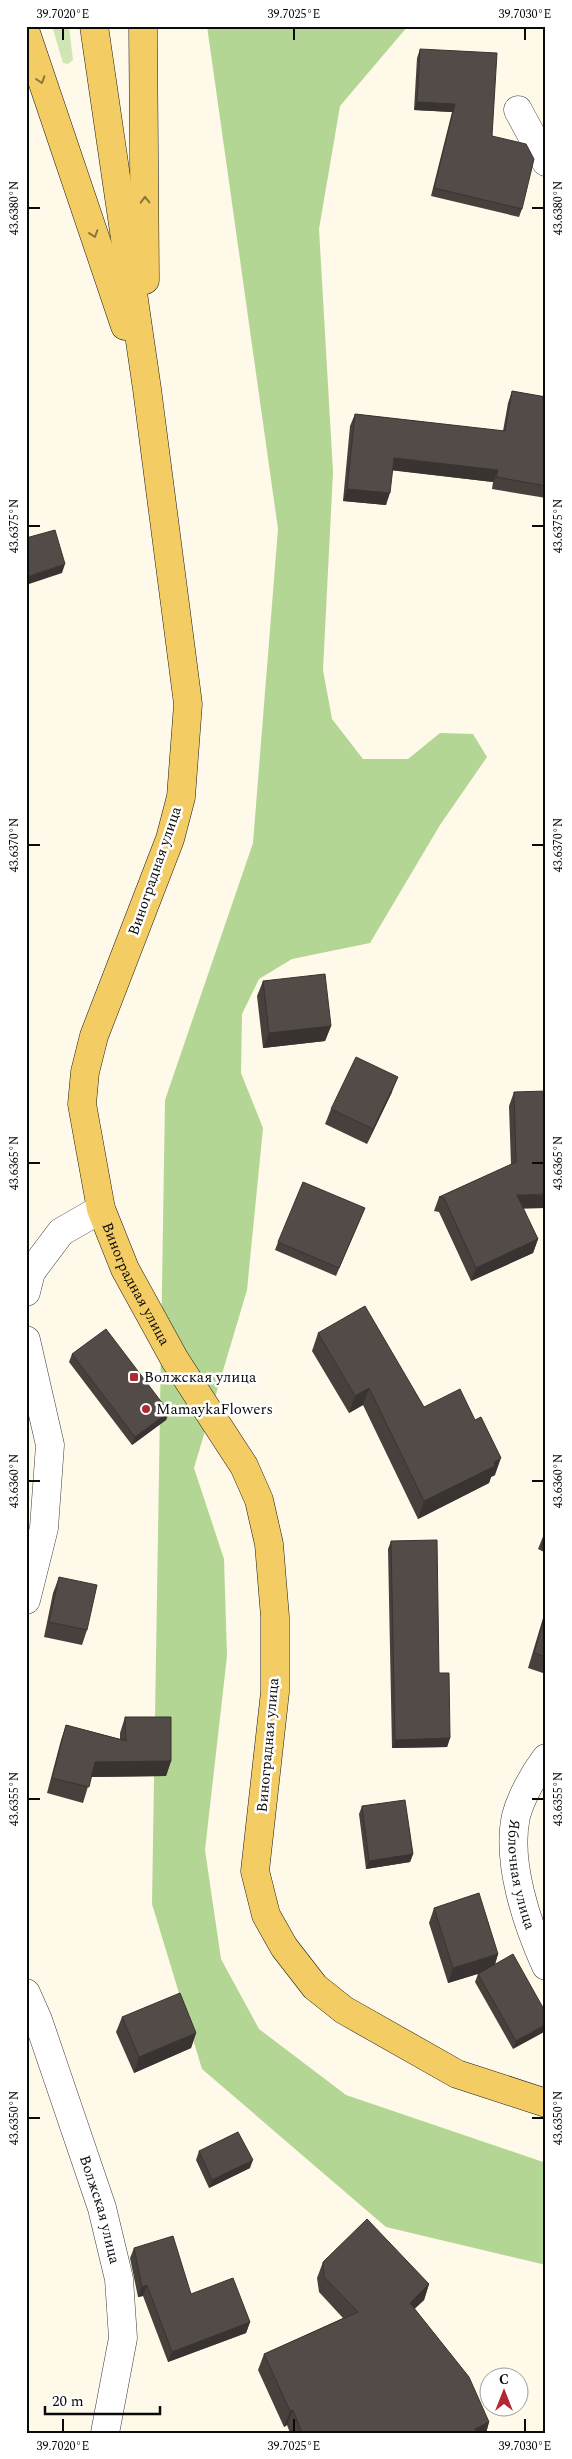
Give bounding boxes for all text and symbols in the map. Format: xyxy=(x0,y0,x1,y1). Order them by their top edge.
text: 39.7020°E xyxy=(37,5,89,24)
text: 39.7025°E xyxy=(268,5,320,24)
text: 39.7030°E xyxy=(499,5,551,24)
one-way arrow xyxy=(36,75,46,83)
text: 43.6380°N xyxy=(5,181,24,235)
text: 43.6380°N xyxy=(549,181,568,235)
one-way arrow xyxy=(140,196,150,204)
one-way arrow xyxy=(88,229,98,237)
text: 43.6375°N xyxy=(5,499,24,553)
text: 43.6375°N xyxy=(549,499,568,553)
street label: Виноградная улица xyxy=(122,803,188,939)
text: 43.6370°N xyxy=(5,818,24,872)
text: 43.6370°N xyxy=(549,818,568,872)
text: 43.6365°N xyxy=(5,1136,24,1190)
text: 43.6365°N xyxy=(549,1136,568,1190)
street label: Виноградная улица xyxy=(96,1219,177,1350)
place label: Волжская улица xyxy=(144,1366,257,1389)
marker: Волжская улица xyxy=(128,1371,140,1383)
place label: MamaykaFlowers xyxy=(156,1398,273,1421)
marker: MamaykaFlowers xyxy=(140,1403,152,1415)
text: 43.6360°N xyxy=(5,1454,24,1508)
text: 43.6360°N xyxy=(549,1454,568,1508)
street label: Виноградная улица xyxy=(251,1676,285,1813)
text: 43.6355°N xyxy=(5,1772,24,1826)
text: 43.6355°N xyxy=(549,1772,568,1826)
street label: Яблочная улица xyxy=(502,1818,542,1933)
text: 43.6350°N xyxy=(5,2091,24,2145)
text: 43.6350°N xyxy=(549,2091,568,2145)
street label: Волжская улица xyxy=(73,2152,127,2267)
north arrow xyxy=(480,2366,530,2416)
text: С xyxy=(499,2369,509,2390)
scale bar xyxy=(45,2384,160,2416)
text: 20 m xyxy=(52,2390,84,2413)
text: 39.7020°E xyxy=(37,2437,89,2456)
text: 39.7025°E xyxy=(268,2437,320,2456)
text: 39.7030°E xyxy=(499,2437,551,2456)

